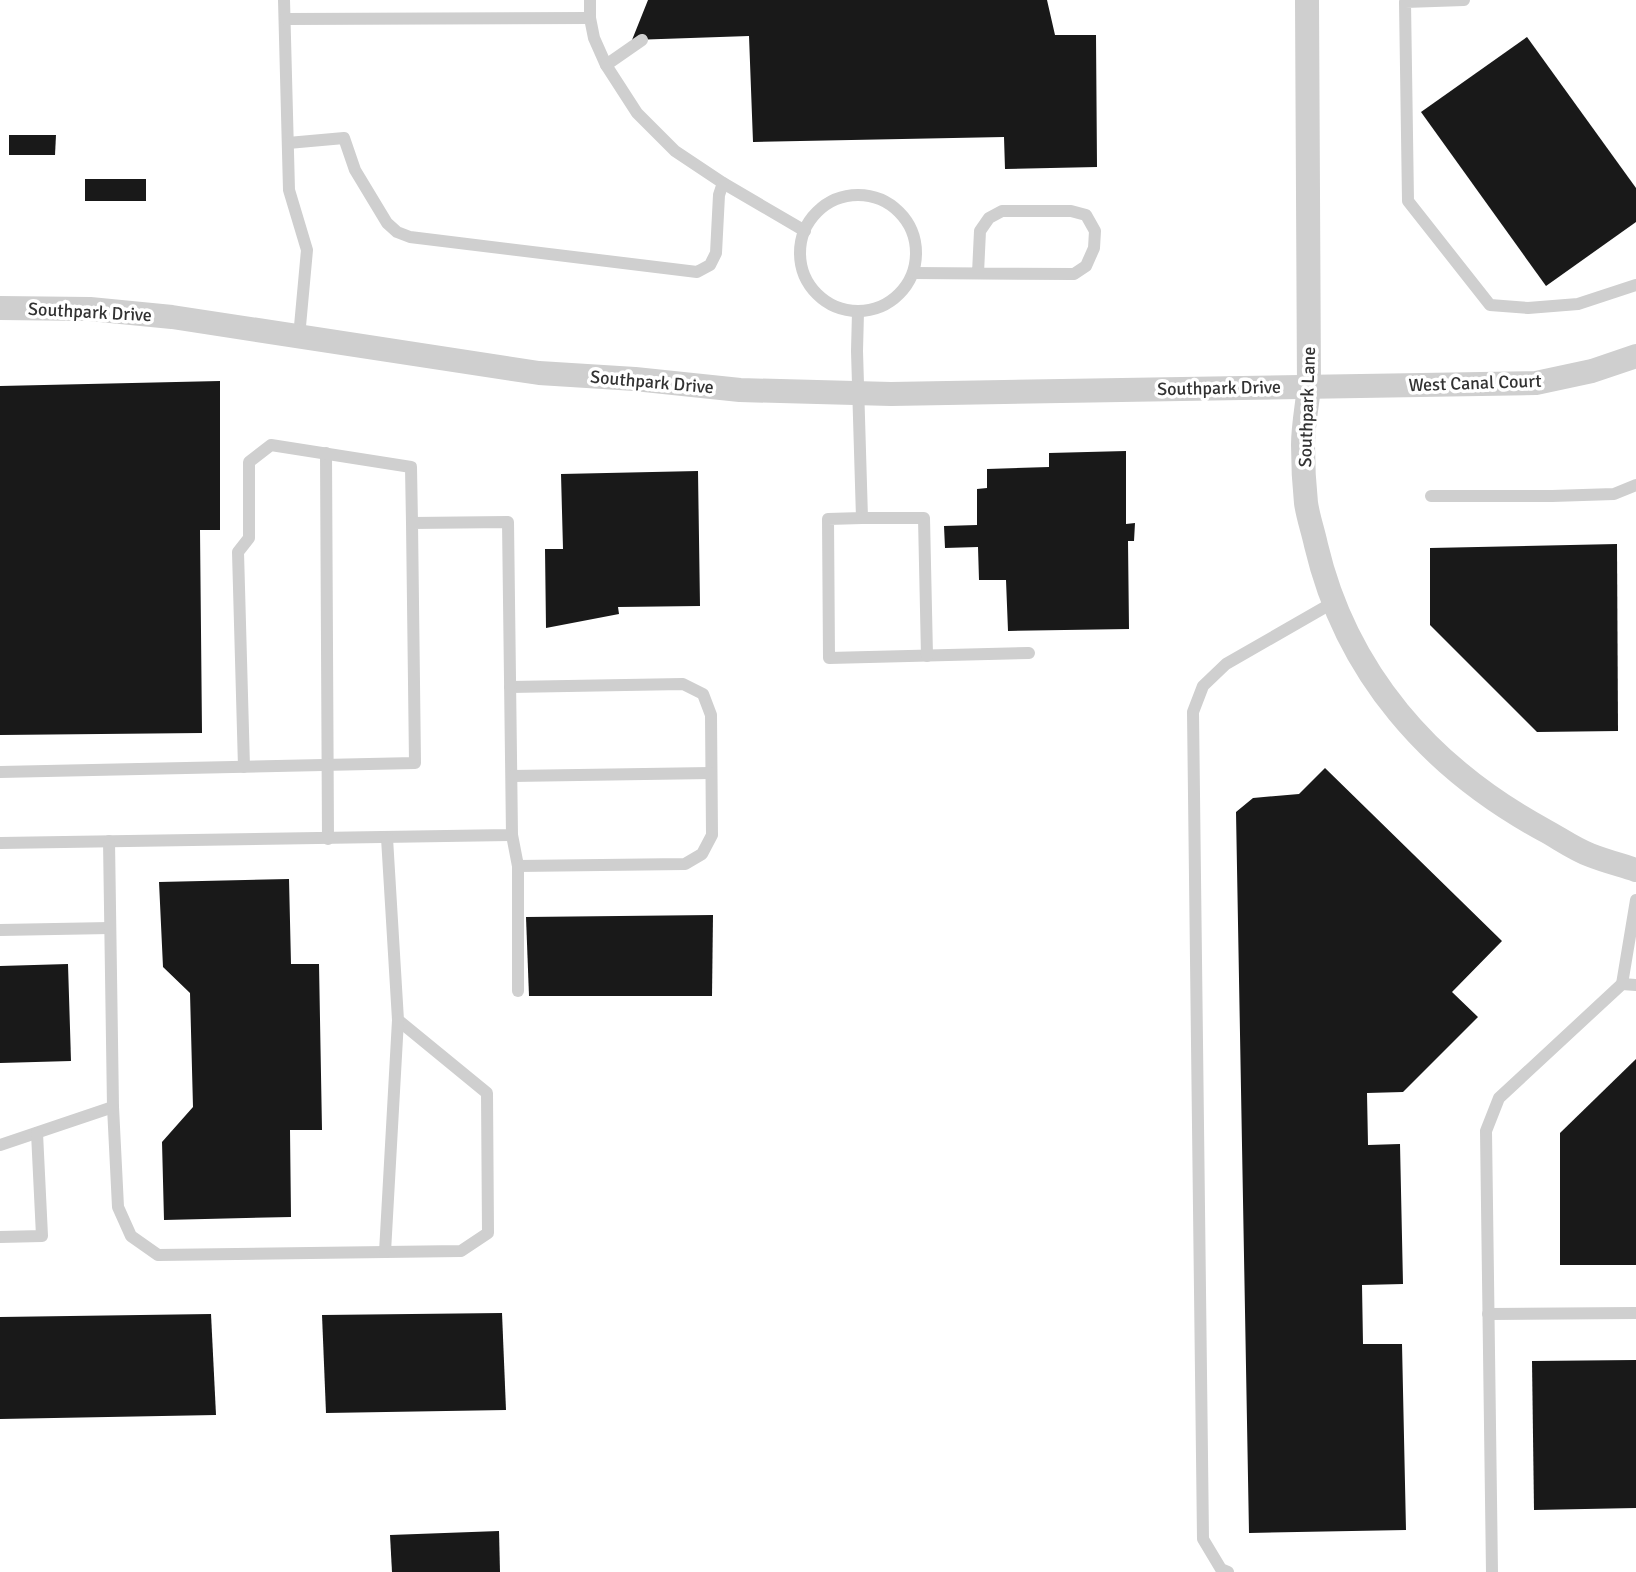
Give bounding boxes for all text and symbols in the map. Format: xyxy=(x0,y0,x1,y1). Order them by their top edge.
street label: Southpark Drive xyxy=(28,298,152,326)
street label: Southpark Lane xyxy=(1294,346,1320,468)
street label: Southpark Drive xyxy=(589,366,715,398)
street label: West Canal Court xyxy=(1408,370,1542,396)
street label: Southpark Drive xyxy=(1157,376,1281,400)

